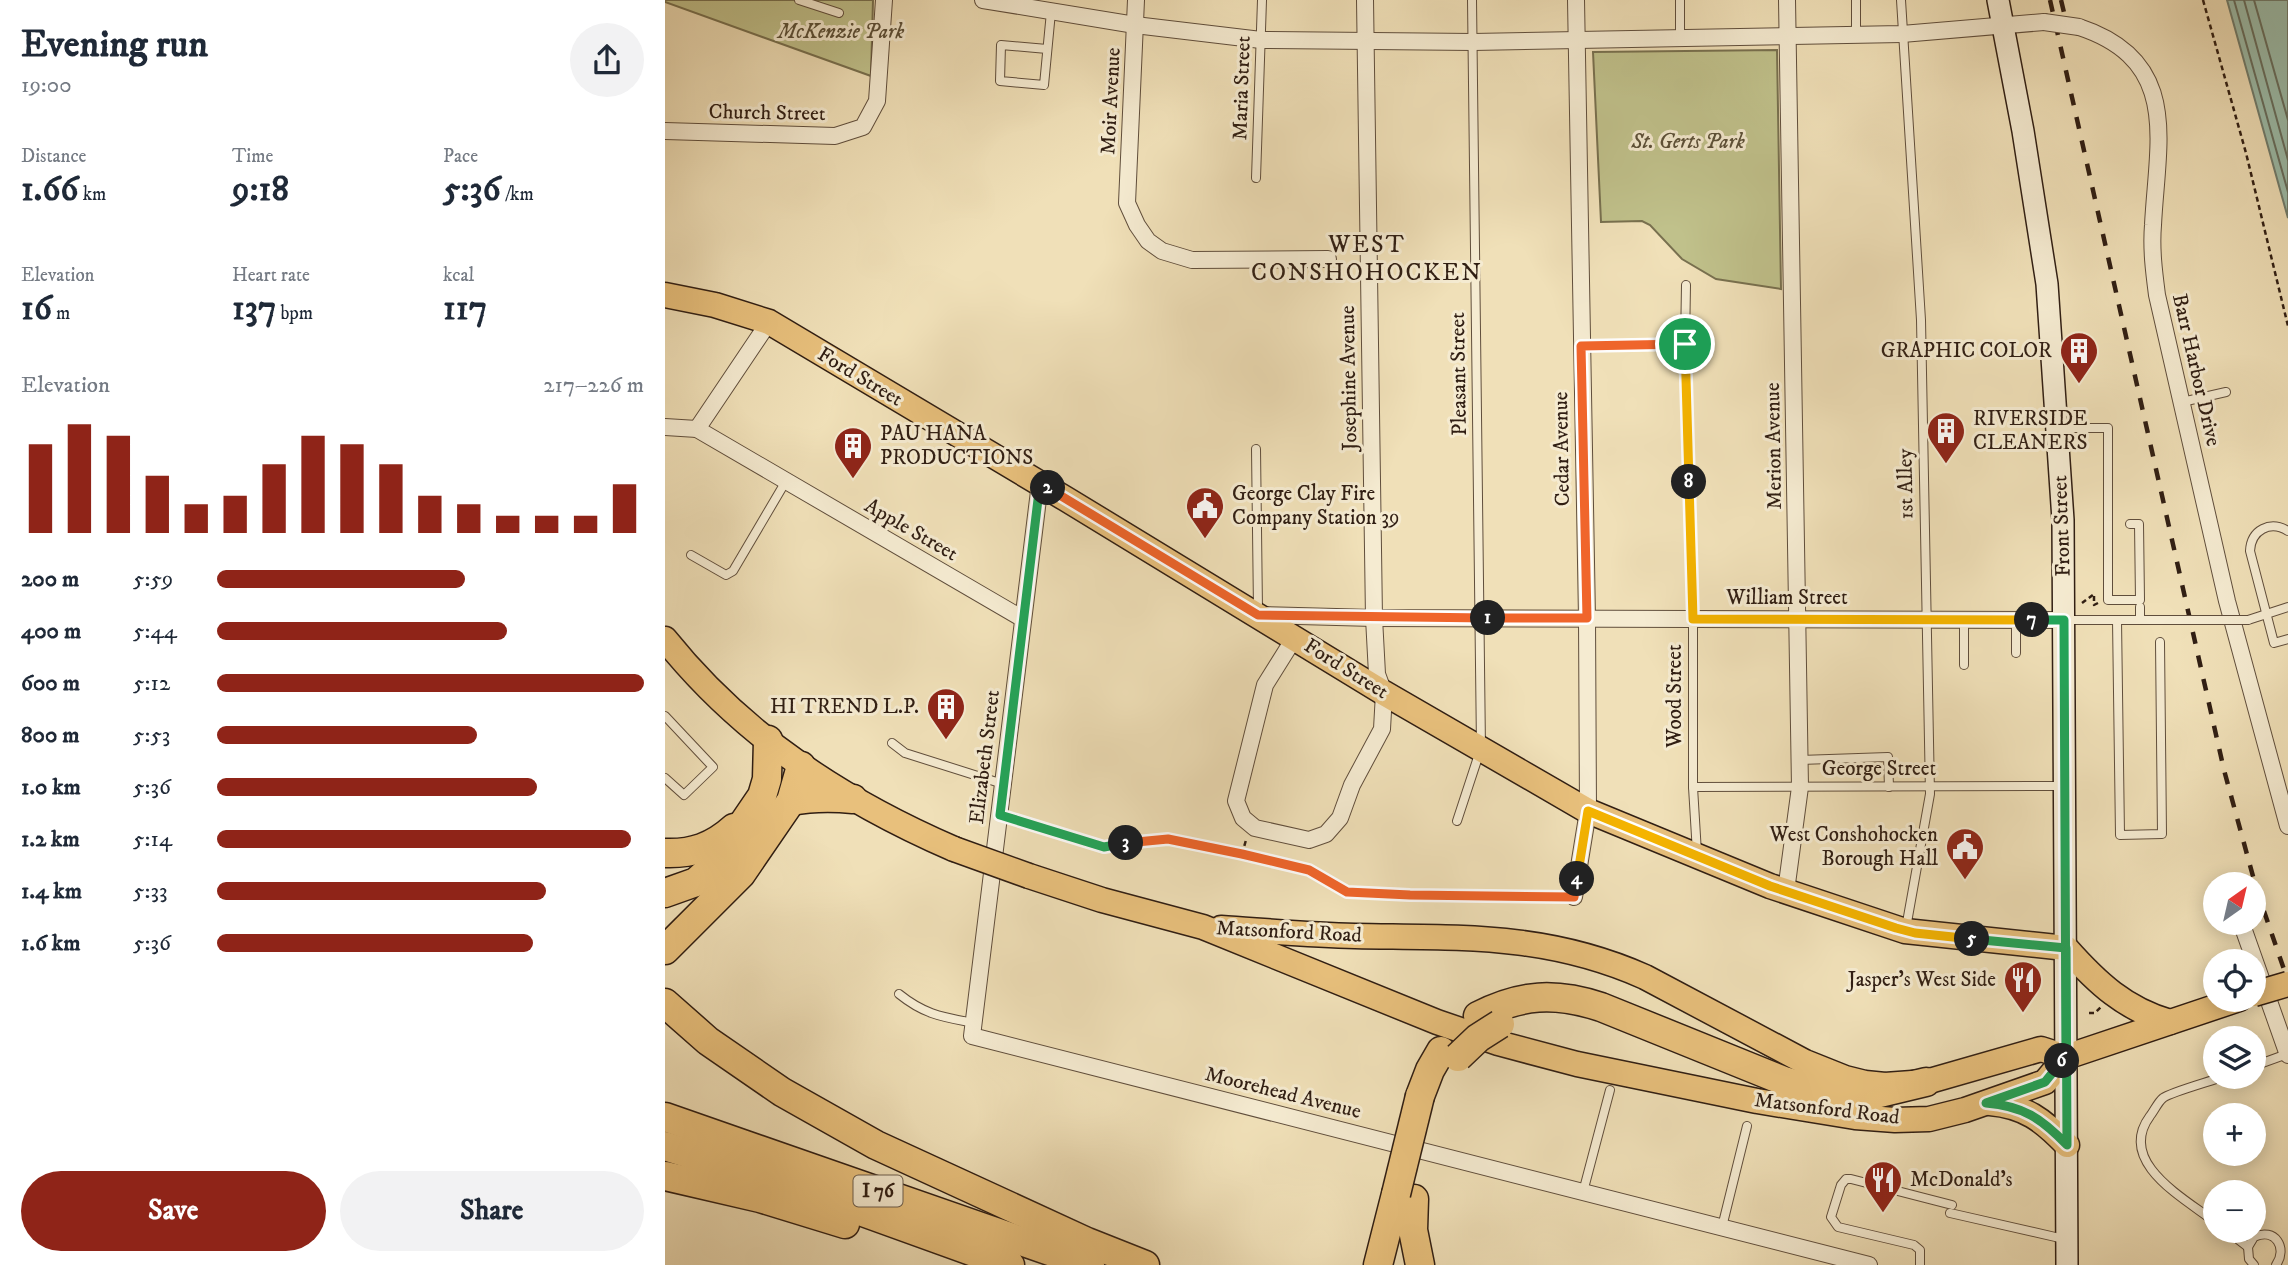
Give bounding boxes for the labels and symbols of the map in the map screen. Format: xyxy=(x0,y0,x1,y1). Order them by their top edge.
park label: McKenzie Park xyxy=(776,19,904,45)
street label: Maria Street xyxy=(1227,35,1257,141)
street label: Moir Avenue xyxy=(1095,46,1127,155)
street label: Church Street xyxy=(708,99,826,127)
park label: St. Gerts Park xyxy=(1630,129,1745,155)
district label: WEST CONSHOHOCKEN xyxy=(1251,230,1483,288)
street label: Barr Harbor Drive xyxy=(2166,291,2226,449)
street label: Josephine Avenue xyxy=(1335,305,1363,453)
street label: Pleasant Street xyxy=(1445,312,1473,436)
pin xyxy=(1655,314,1715,374)
building icon: GRAPHIC COLOR xyxy=(2058,330,2100,385)
place label: GRAPHIC COLOR xyxy=(1881,338,2052,364)
street label: Ford Street xyxy=(813,341,908,413)
street label: Merion Avenue xyxy=(1760,382,1788,510)
street label: Cedar Avenue xyxy=(1548,391,1576,507)
place label: RIVERSIDE CLEANERS xyxy=(1973,406,2088,456)
building icon: RIVERSIDE CLEANERS xyxy=(1925,410,1967,465)
place label: PAU HANA PRODUCTIONS xyxy=(880,421,1033,471)
building icon: PAU HANA PRODUCTIONS xyxy=(832,425,874,480)
street label: 1st Alley xyxy=(1892,447,1920,519)
pin: 8 xyxy=(1671,464,1707,500)
pin: 2 xyxy=(1031,470,1065,505)
street label: Front Street xyxy=(2047,474,2077,577)
place label: George Clay Fire Company Station 39 xyxy=(1232,481,1400,531)
public building icon: George Clay Fire Company Station 39 xyxy=(1184,485,1226,540)
street label: Apple Street xyxy=(860,493,963,567)
street label: William Street xyxy=(1725,585,1848,611)
pin: 1 xyxy=(1471,600,1505,636)
pin: 7 xyxy=(2015,602,2049,638)
street label: Ford Street xyxy=(1299,633,1393,705)
street label: Wood Street xyxy=(1662,644,1688,749)
building icon: HI TREND L.P. xyxy=(925,686,967,741)
street label: Elizabeth Street xyxy=(964,688,1006,826)
place label: HI TREND L.P. xyxy=(770,694,919,720)
street label: George Street xyxy=(1822,756,1936,782)
place label: West Conshohocken Borough Hall xyxy=(1769,822,1939,872)
pin: 3 xyxy=(1109,826,1143,860)
public building icon: West Conshohocken Borough Hall xyxy=(1944,826,1986,881)
pin: 4 xyxy=(1559,862,1595,896)
north arrow xyxy=(2203,872,2266,934)
street label: Matsonford Road xyxy=(1215,915,1363,949)
pin: 5 xyxy=(1955,922,1989,956)
restaurant icon: Jasper's West Side xyxy=(2002,959,2044,1014)
place label: Jasper's West Side xyxy=(1846,967,1996,993)
pin: 6 xyxy=(2045,1044,2079,1078)
street label: Moorehead Avenue xyxy=(1202,1061,1364,1125)
street label: Matsonford Road xyxy=(1753,1087,1902,1131)
restaurant icon: McDonald's xyxy=(1862,1159,1904,1214)
place label: McDonald's xyxy=(1910,1167,2013,1193)
road number: I 76 xyxy=(853,1176,903,1206)

